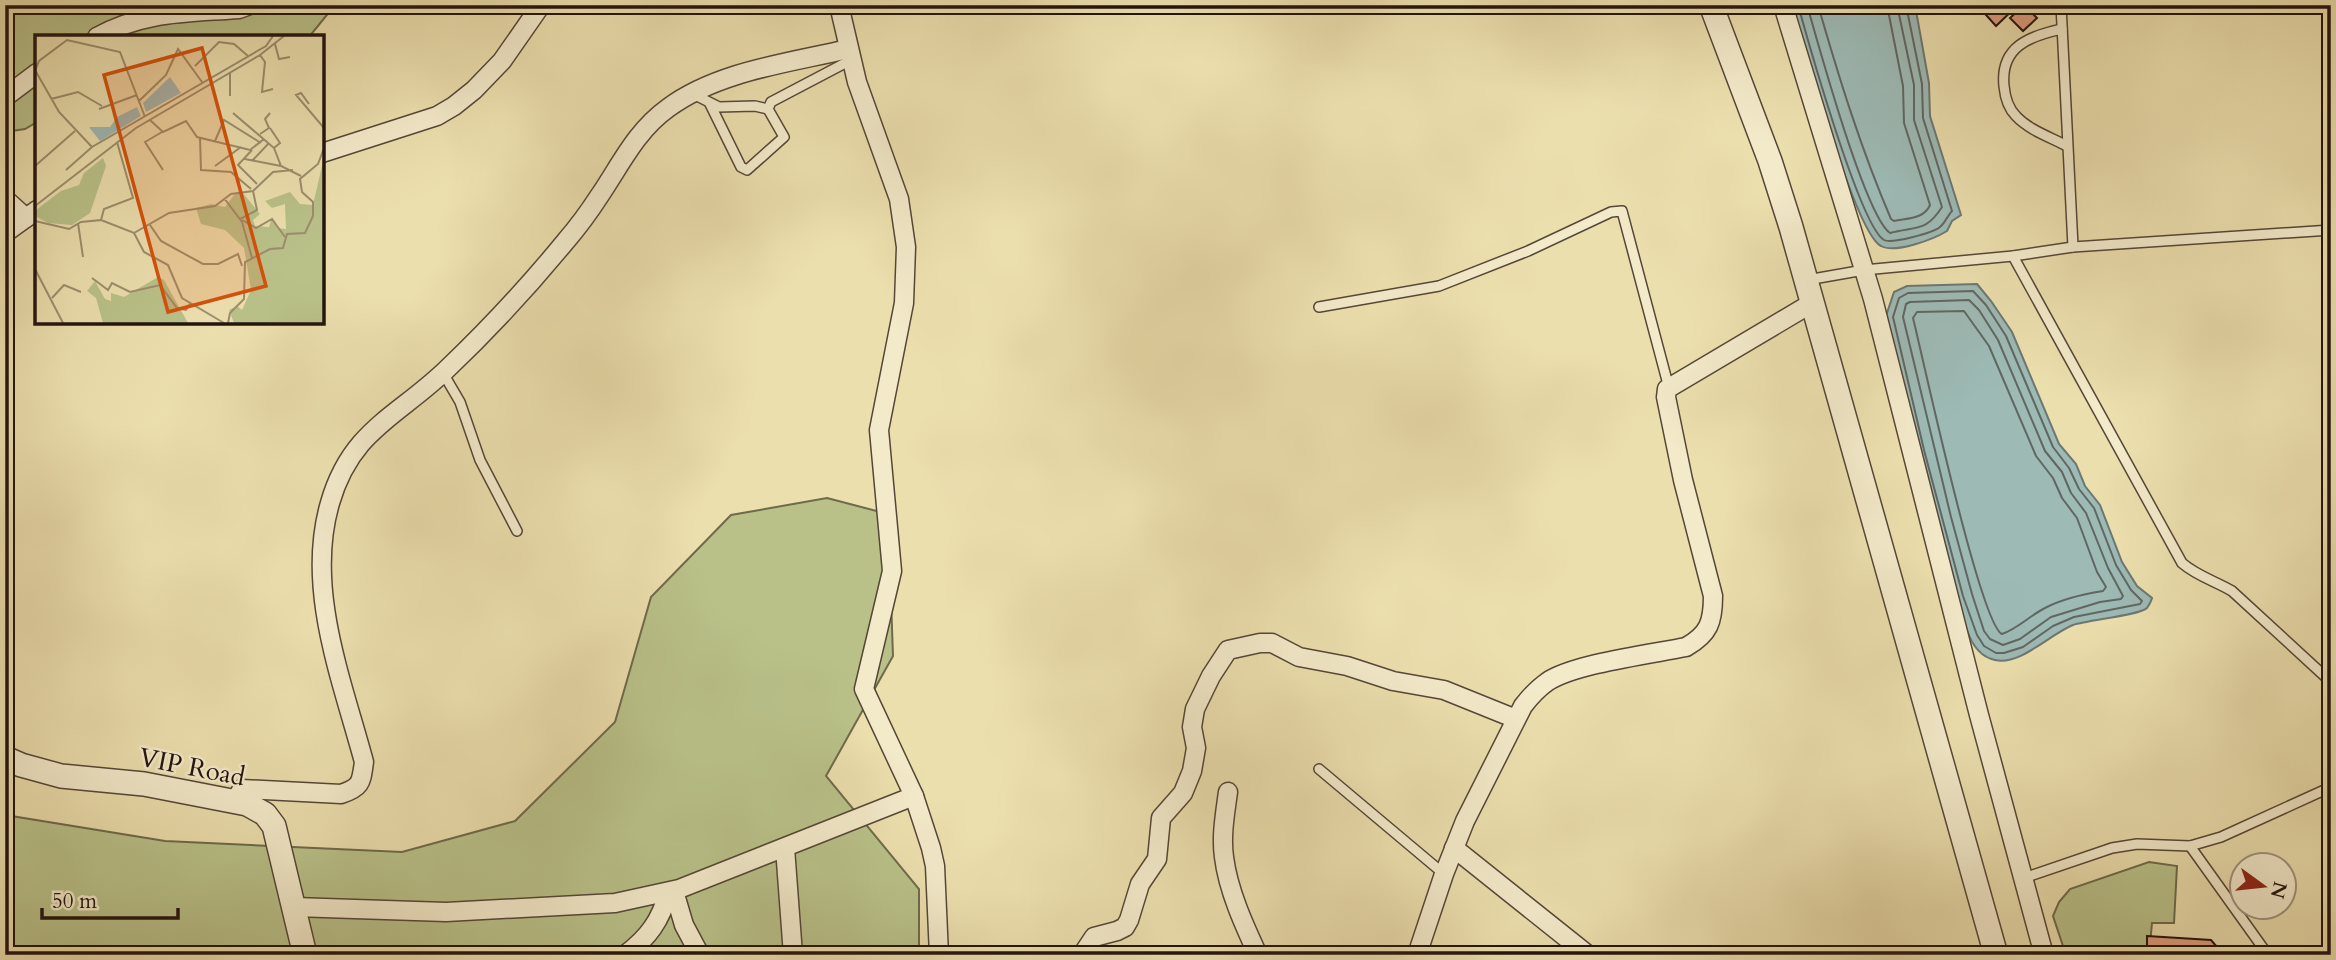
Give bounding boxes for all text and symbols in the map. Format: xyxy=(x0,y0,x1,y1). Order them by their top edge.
inset map xyxy=(35,35,324,324)
street label: VIP Road xyxy=(136,740,248,794)
north arrow xyxy=(2228,852,2298,922)
scale bar xyxy=(42,876,178,920)
text: N xyxy=(2264,879,2293,902)
text: 50 m xyxy=(52,887,97,916)

